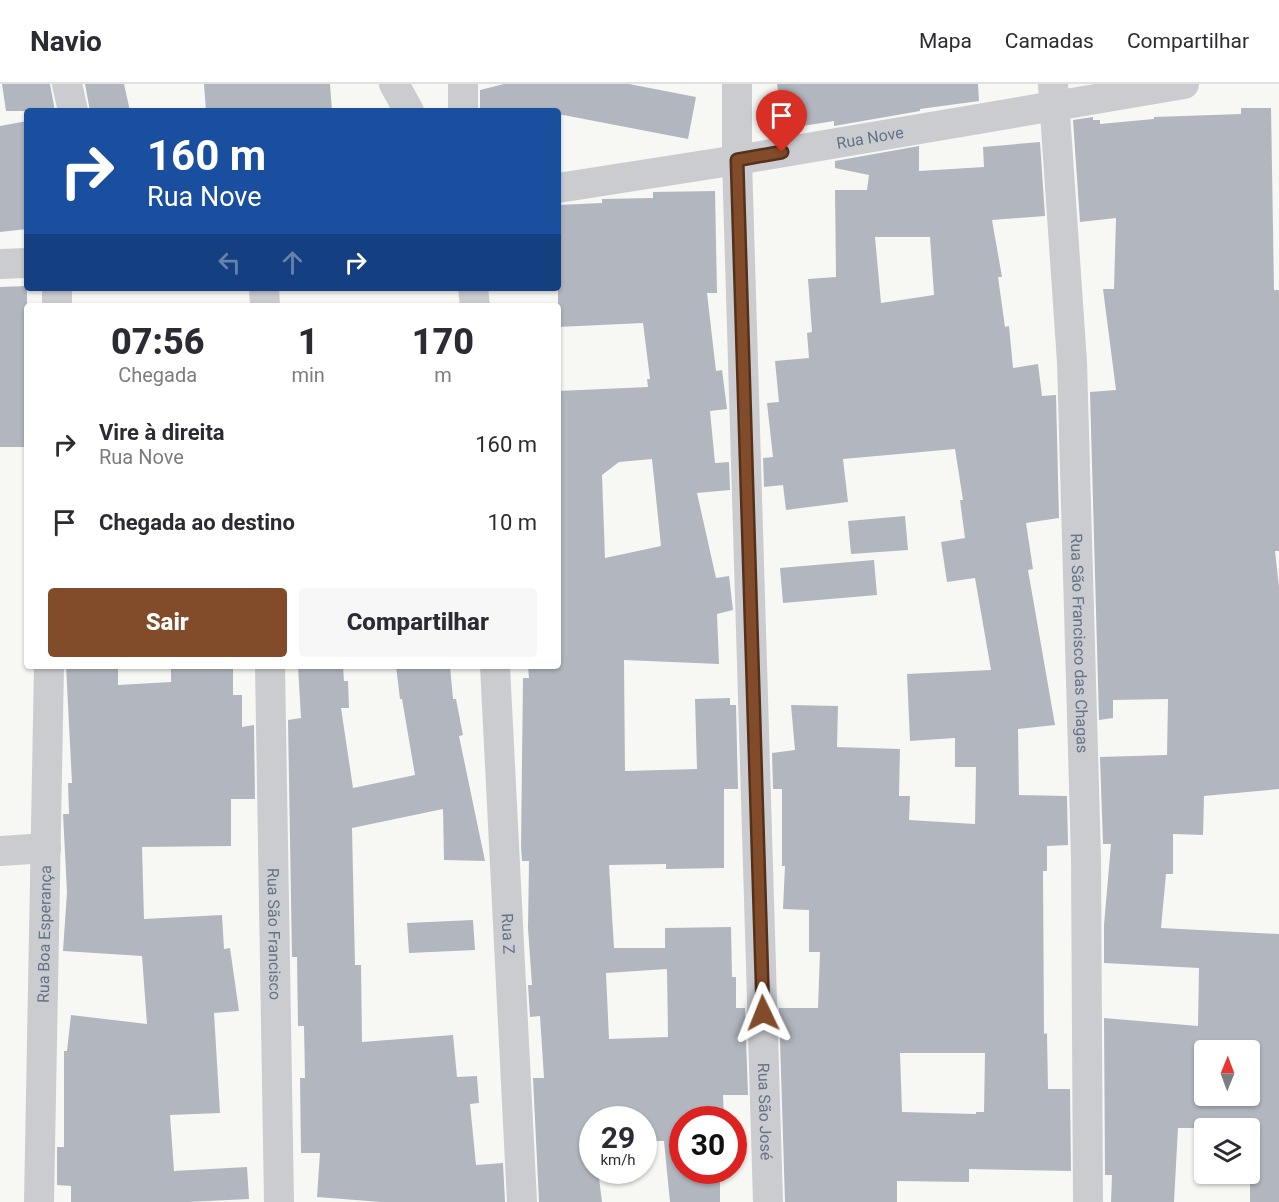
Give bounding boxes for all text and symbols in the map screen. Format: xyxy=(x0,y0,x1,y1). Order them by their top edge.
text: Navio xyxy=(30,25,102,58)
text: Mapa xyxy=(919,29,972,53)
text: Camadas xyxy=(1005,29,1094,53)
text: Compartilhar xyxy=(1127,29,1249,53)
pin xyxy=(756,90,807,152)
icon: arrive xyxy=(765,99,798,132)
street label: Rua Nove xyxy=(835,122,905,152)
text: 160 m xyxy=(147,131,266,180)
icon: right xyxy=(48,132,126,210)
text: Rua Nove xyxy=(147,181,262,213)
icon: left xyxy=(213,246,246,279)
icon: ahead xyxy=(276,246,309,279)
icon: right xyxy=(339,246,372,279)
text: 07:56 xyxy=(111,321,204,363)
text: 1 xyxy=(298,321,319,363)
text: 170 xyxy=(412,321,474,363)
text: Chegada xyxy=(118,363,197,387)
text: min xyxy=(291,363,325,387)
text: m xyxy=(434,363,452,387)
text: Vire à direita xyxy=(99,420,225,445)
icon: right xyxy=(48,428,81,461)
text: 160 m xyxy=(475,432,537,457)
text: Rua Nove xyxy=(99,445,184,469)
icon: arrive xyxy=(48,506,81,539)
text: Chegada ao destino xyxy=(99,510,295,535)
text: 10 m xyxy=(488,510,537,535)
street label: Rua São Francisco das Chagas xyxy=(1067,533,1093,753)
button: Sair xyxy=(48,588,287,657)
button: Compartilhar xyxy=(299,588,537,657)
street label: Rua Boa Esperança xyxy=(33,865,55,1003)
street label: Rua São Francisco xyxy=(264,868,285,1000)
street label: Rua Z xyxy=(498,913,519,955)
position arrow xyxy=(731,981,795,1045)
north arrow xyxy=(1194,1040,1260,1106)
map controls xyxy=(1194,1040,1260,1184)
street label: Rua São José xyxy=(754,1063,776,1161)
speed limit sign: 30 xyxy=(669,1106,747,1184)
button: layers xyxy=(1194,1118,1260,1184)
text: 29 xyxy=(601,1120,635,1155)
text: km/h xyxy=(600,1151,636,1169)

